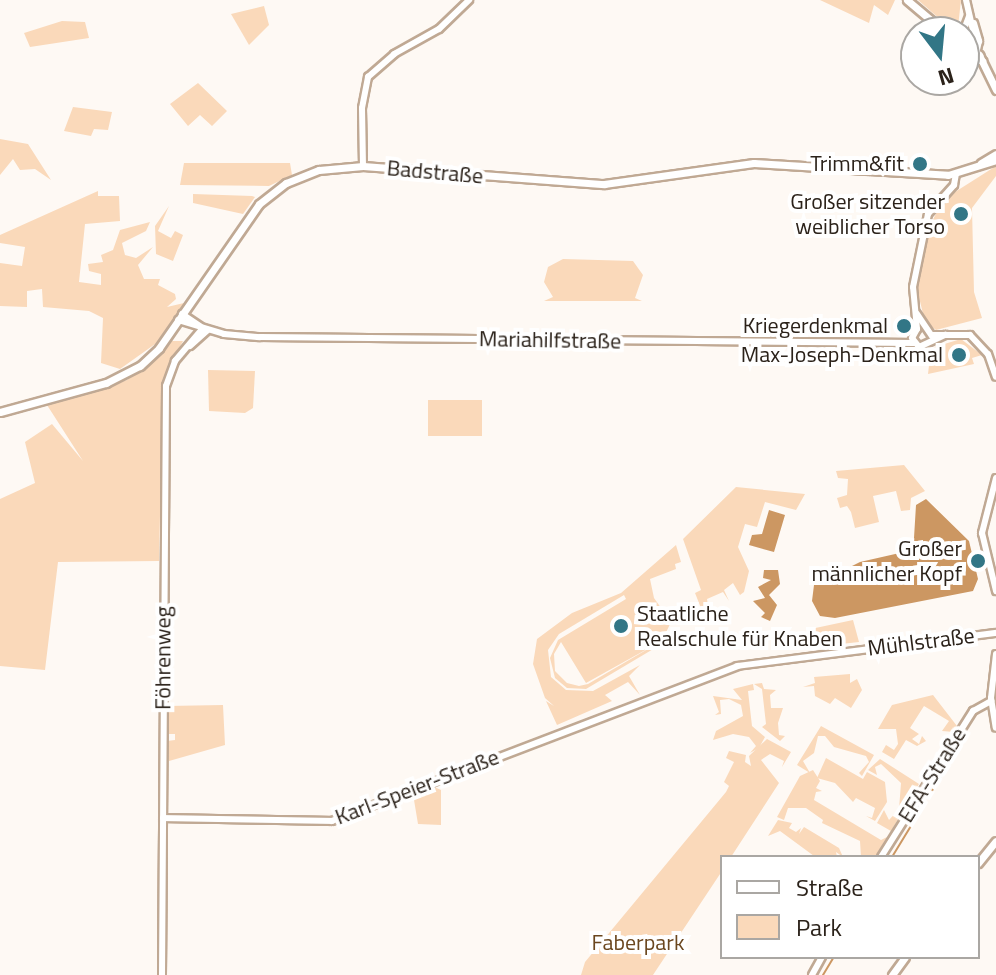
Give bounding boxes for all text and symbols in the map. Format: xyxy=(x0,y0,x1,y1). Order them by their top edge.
north arrow xyxy=(900,16,980,96)
text: N xyxy=(934,59,958,96)
place label: Trimm&fit xyxy=(810,151,904,177)
street label: Badstraße xyxy=(386,155,484,189)
marker: Trimm&fit xyxy=(911,155,929,173)
place label: Großer sitzender weiblicher Torso xyxy=(790,188,945,240)
marker: Großer sitzender weiblicher Torso xyxy=(952,205,970,223)
place label: Kriegerdenkmal xyxy=(743,313,888,339)
marker: Kriegerdenkmal xyxy=(895,317,913,335)
street label: Mariahilfstraße xyxy=(479,326,621,354)
place label: Max-Joseph-Denkmal xyxy=(741,342,943,368)
marker: Max-Joseph-Denkmal xyxy=(950,346,968,364)
place label: Großer männlicher Kopf xyxy=(811,535,962,586)
marker: Großer männlicher Kopf xyxy=(969,552,987,570)
place label: Staatliche Realschule für Knaben xyxy=(637,600,843,652)
street label: Föhrenweg xyxy=(150,606,176,710)
marker: Staatliche Realschule für Knaben xyxy=(612,617,630,635)
street label: Mühlstraße xyxy=(866,622,976,662)
street label: EFA-Straße xyxy=(893,723,971,827)
street label: Karl-Speier-Straße xyxy=(331,744,503,830)
legend xyxy=(720,855,980,959)
text: Straße xyxy=(796,869,863,905)
text: Park xyxy=(796,909,842,945)
park label: Faberpark xyxy=(592,930,684,956)

